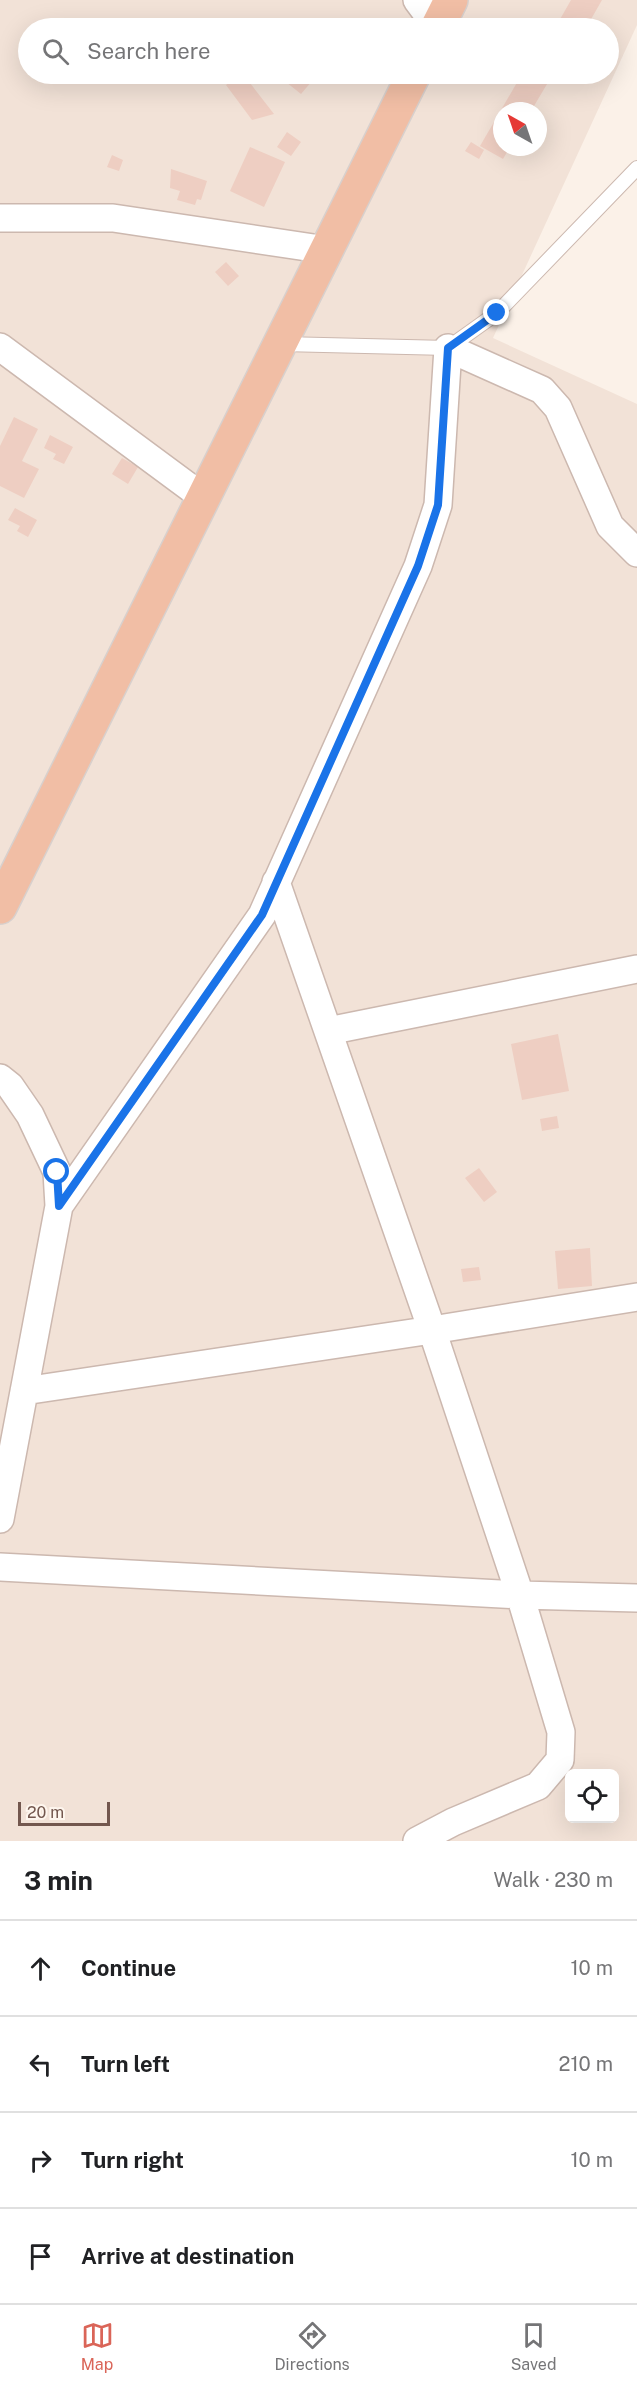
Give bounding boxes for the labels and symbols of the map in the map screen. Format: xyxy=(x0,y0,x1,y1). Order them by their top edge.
north arrow xyxy=(493,102,547,156)
route end xyxy=(483,299,509,325)
route start xyxy=(43,1158,69,1184)
scale bar xyxy=(18,1799,110,1826)

